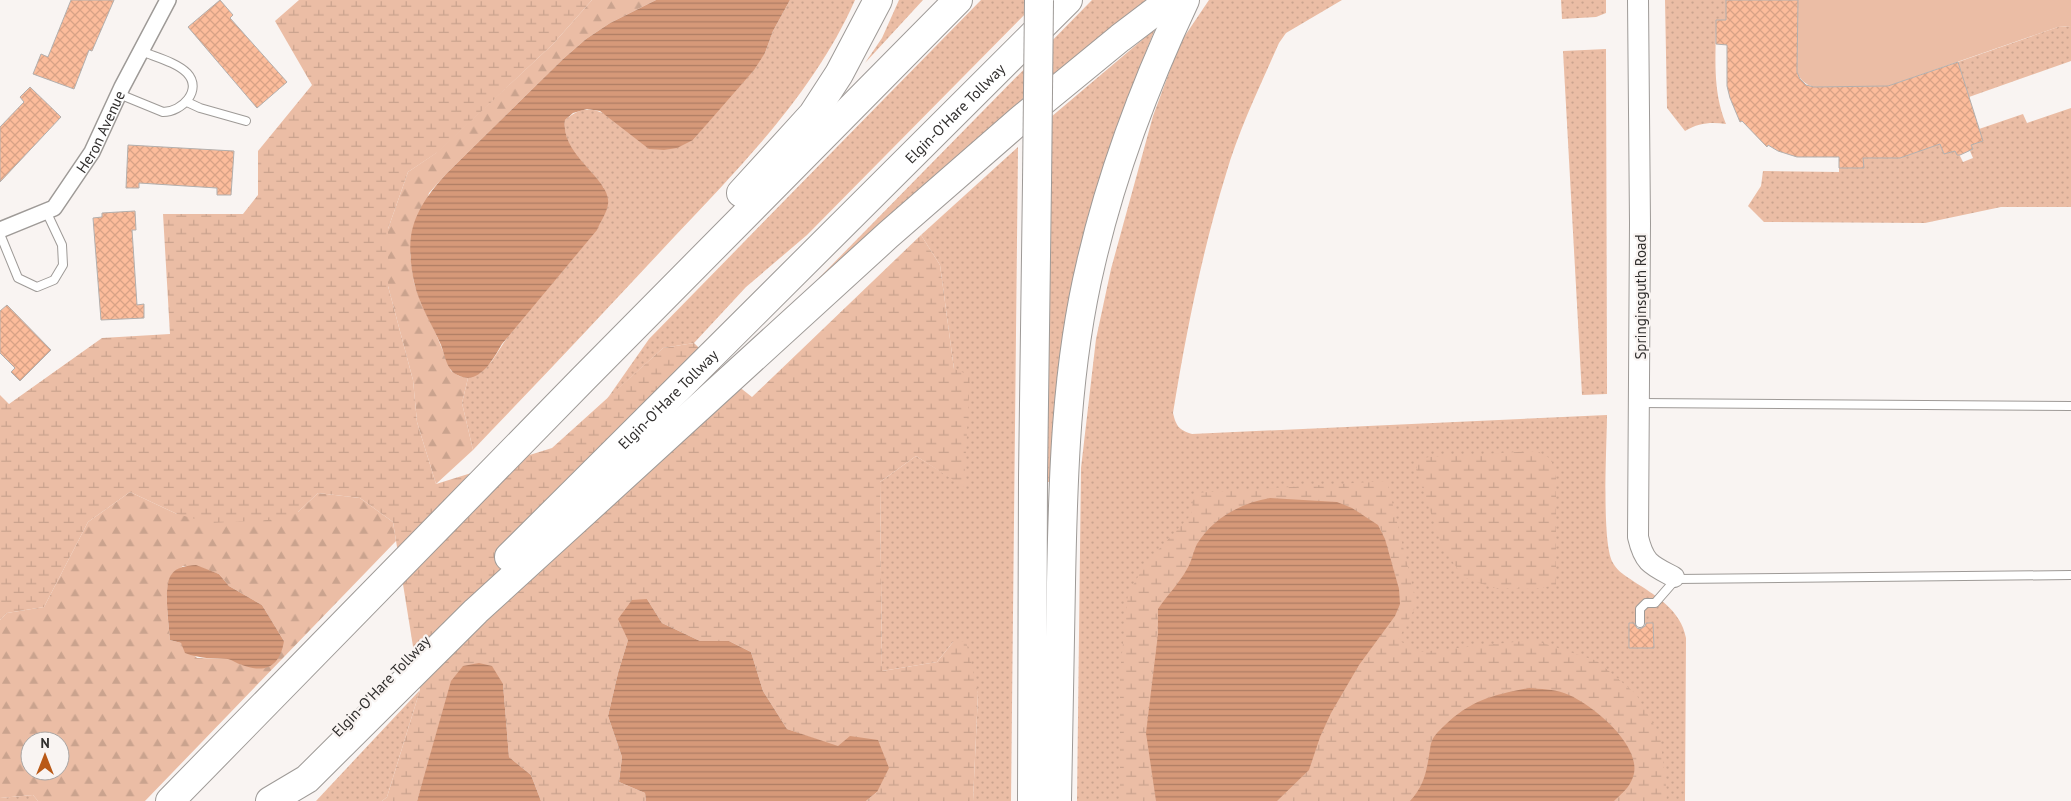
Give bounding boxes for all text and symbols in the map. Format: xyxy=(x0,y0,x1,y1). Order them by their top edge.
street label: Elgin-O'Hare Tollway xyxy=(901,59,1009,167)
street label: Heron Avenue xyxy=(71,87,129,176)
street label: Springinsguth Road xyxy=(1631,234,1650,360)
street label: Elgin-O'Hare Tollway xyxy=(614,345,722,453)
street label: Elgin-O'Hare Tollway xyxy=(328,631,434,741)
north arrow xyxy=(20,731,70,781)
text: N xyxy=(40,734,50,752)

